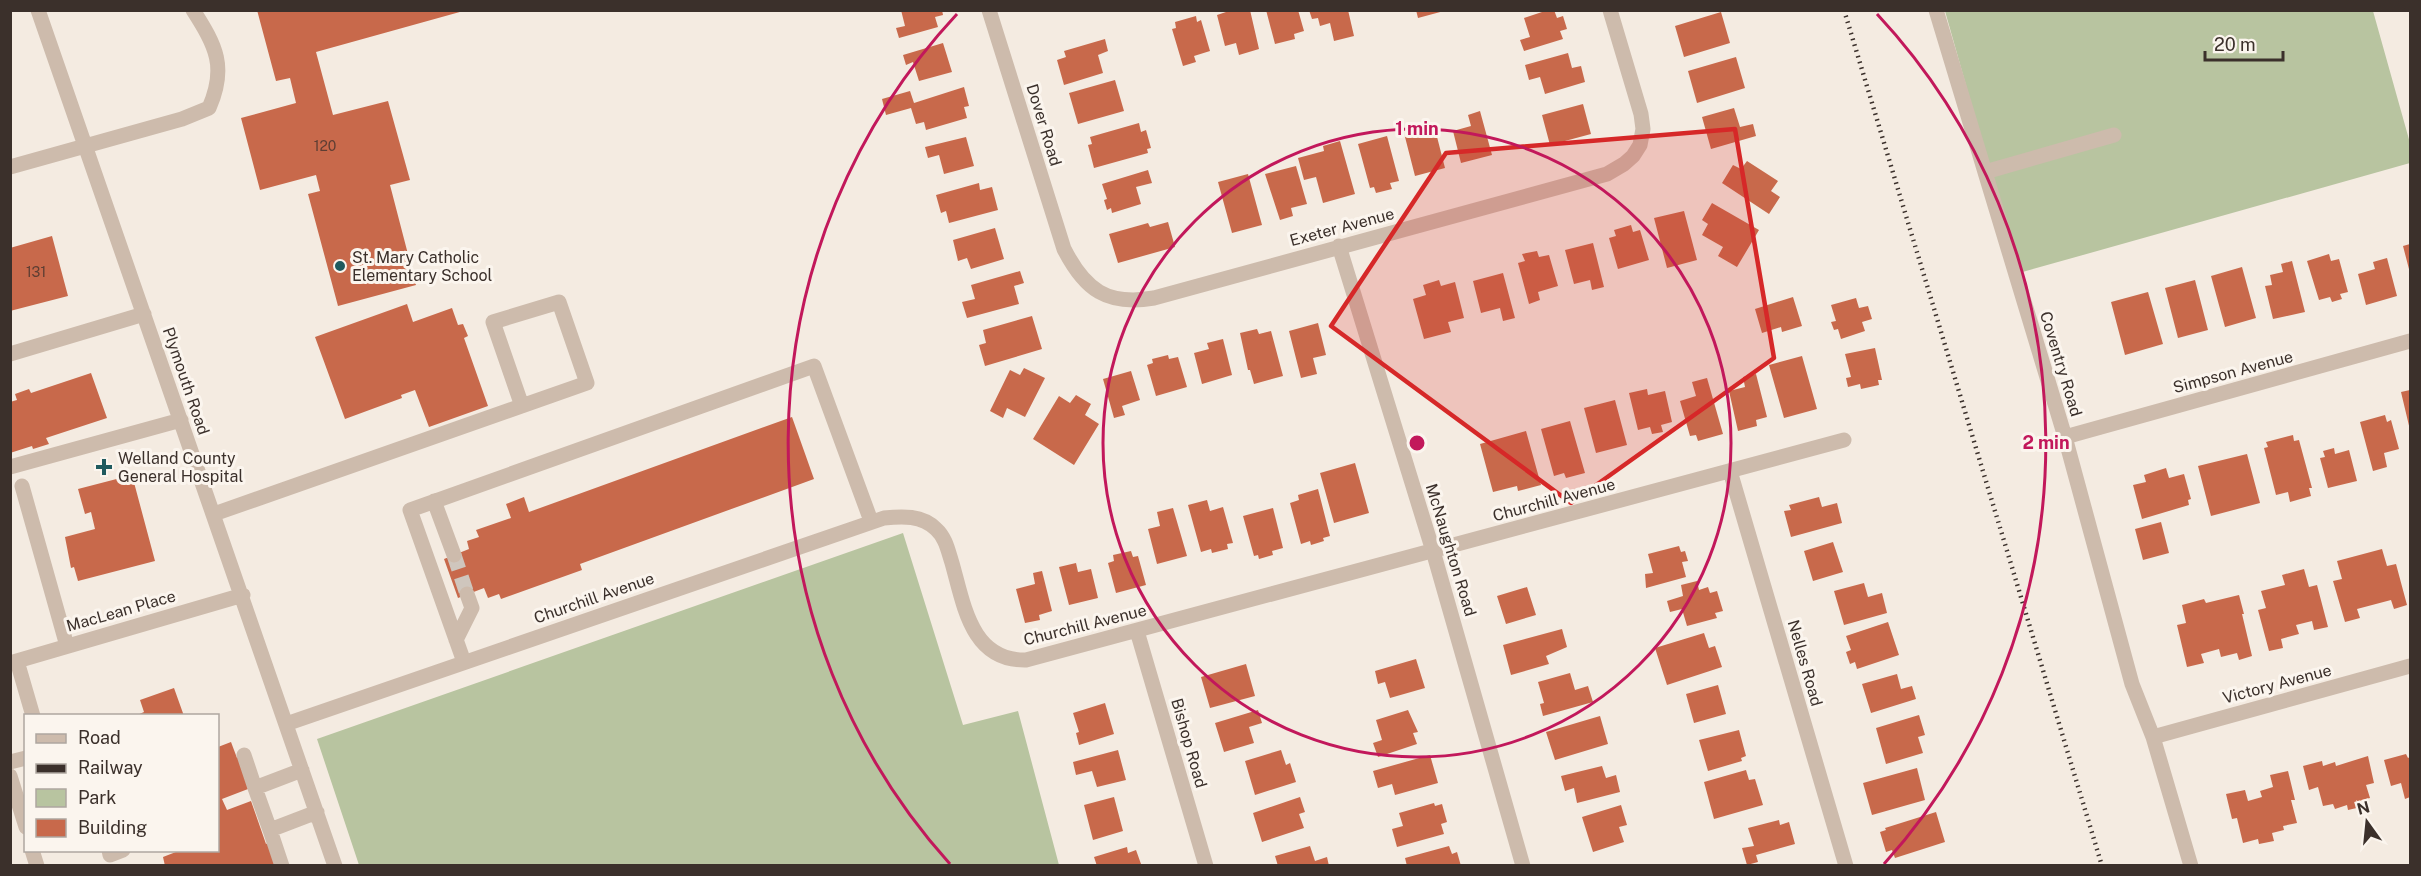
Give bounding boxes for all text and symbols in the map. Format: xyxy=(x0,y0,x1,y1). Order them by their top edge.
scale bar xyxy=(2205,24,2283,62)
text: 20 m xyxy=(2214,34,2256,55)
street label: Dover Road xyxy=(1022,82,1066,168)
text: 1 min xyxy=(1395,118,1439,139)
house number: 120 xyxy=(314,138,336,154)
street label: Exeter Avenue xyxy=(1288,204,1396,250)
place label: St. Mary Catholic Elementary School xyxy=(352,248,493,285)
marker: St. Mary Catholic Elementary School xyxy=(333,259,347,273)
house number: 131 xyxy=(26,264,46,280)
street label: Coventry Road xyxy=(2036,309,2086,419)
street label: Plymouth Road xyxy=(159,325,213,437)
street label: Simpson Avenue xyxy=(2171,347,2295,397)
text: 2 min xyxy=(2022,432,2070,453)
centre of rings xyxy=(1407,433,1427,453)
place label: Welland County General Hospital xyxy=(118,449,243,486)
marker: Welland County General Hospital xyxy=(95,458,113,476)
street label: Churchill Avenue xyxy=(1491,475,1617,525)
street label: McNaughton Road xyxy=(1422,481,1480,619)
street label: Churchill Avenue xyxy=(531,569,657,627)
street label: MacLean Place xyxy=(64,586,178,636)
street label: Churchill Avenue xyxy=(1022,601,1148,649)
street label: Nelles Road xyxy=(1784,618,1826,708)
street label: Victory Avenue xyxy=(2220,660,2334,708)
street label: Bishop Road xyxy=(1167,696,1211,790)
legend xyxy=(24,714,219,852)
text: Road xyxy=(78,727,121,748)
text: Railway xyxy=(78,757,143,778)
text: Park xyxy=(78,787,116,808)
north arrow xyxy=(2337,792,2397,852)
text: N xyxy=(2355,797,2372,819)
text: Building xyxy=(78,817,147,838)

